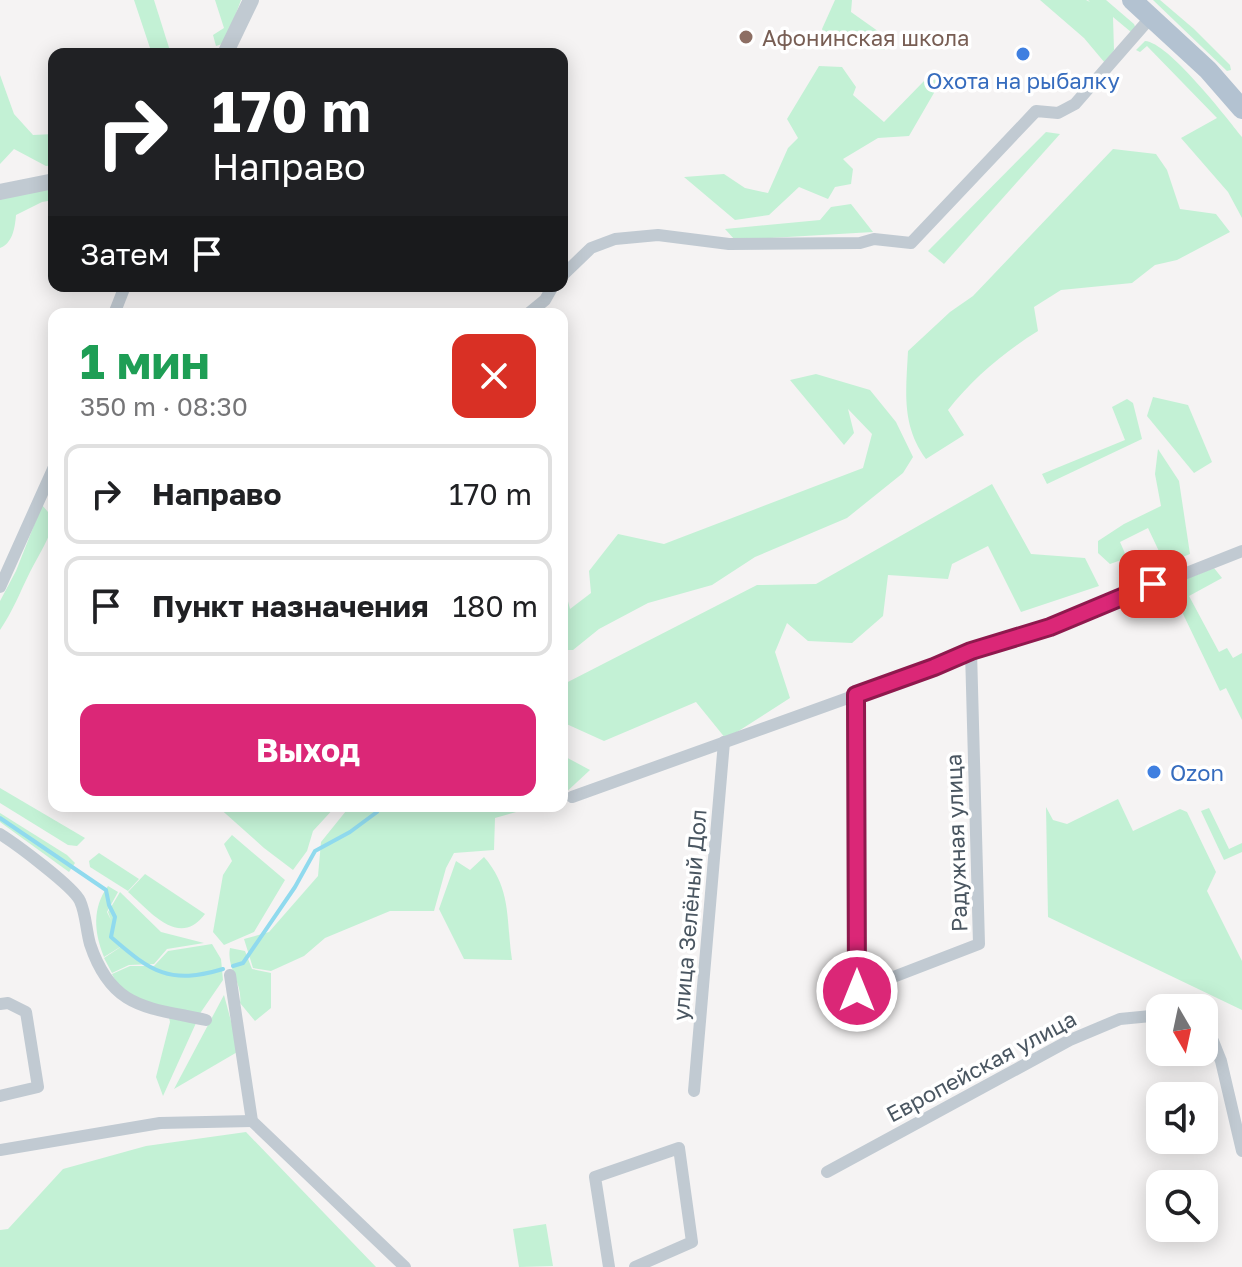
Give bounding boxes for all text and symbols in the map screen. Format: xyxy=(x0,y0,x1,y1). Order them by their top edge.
place label: Афонинская школа xyxy=(762,24,969,51)
marker: Афонинская школа xyxy=(737,28,755,46)
marker: Охота на рыбалку xyxy=(1014,45,1032,63)
place label: Охота на рыбалку xyxy=(926,67,1120,94)
text: 170 m xyxy=(212,77,371,144)
icon: right xyxy=(80,80,184,184)
text: Направо xyxy=(212,145,366,188)
icon: arrive xyxy=(185,232,229,276)
text: Затем xyxy=(80,236,169,272)
text: 1 мин xyxy=(80,332,210,390)
button: close xyxy=(452,334,536,418)
text: 350 m · 08:30 xyxy=(80,391,248,422)
icon: right xyxy=(84,472,128,516)
text: Направо xyxy=(152,476,281,512)
text: 170 m xyxy=(449,476,532,512)
pin xyxy=(1119,550,1187,618)
icon: arrive xyxy=(1131,562,1175,606)
icon: arrive xyxy=(84,584,128,628)
text: Пункт назначения xyxy=(152,588,429,624)
text: 180 m xyxy=(453,588,538,624)
button: Выход xyxy=(80,704,536,796)
street label: Радужная улица xyxy=(939,753,973,933)
place label: Ozon xyxy=(1170,759,1224,786)
marker: Ozon xyxy=(1145,763,1163,781)
street label: улица Зелёный Дол xyxy=(666,808,712,1022)
position arrow xyxy=(815,949,899,1033)
north arrow xyxy=(1146,994,1218,1066)
map controls xyxy=(1146,994,1218,1242)
street label: Европейская улица xyxy=(881,1004,1081,1128)
button: sound xyxy=(1146,1082,1218,1154)
button: search xyxy=(1146,1170,1218,1242)

